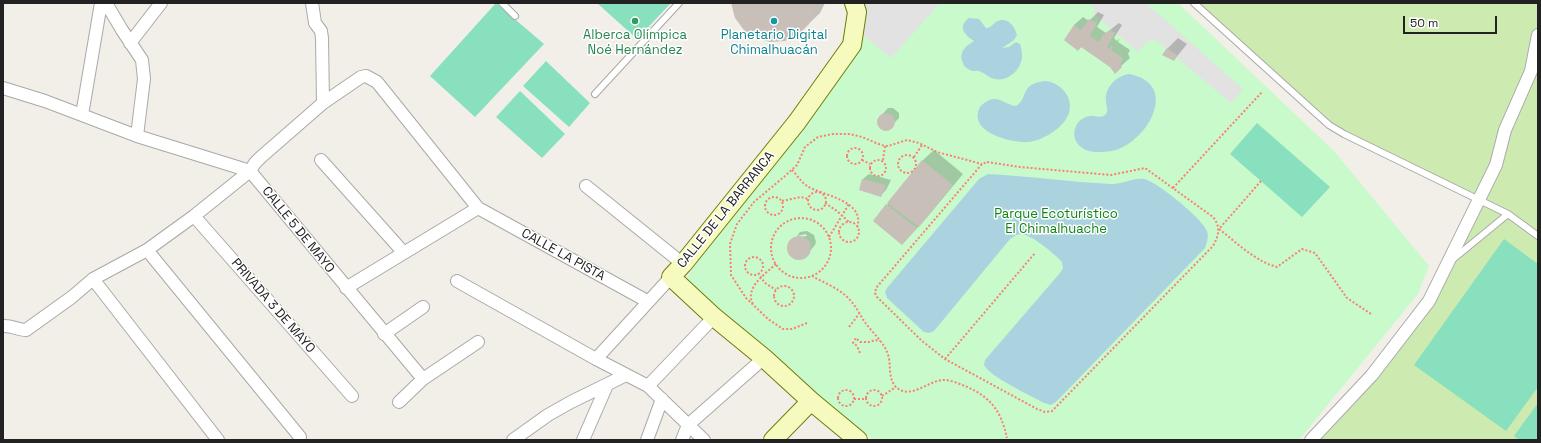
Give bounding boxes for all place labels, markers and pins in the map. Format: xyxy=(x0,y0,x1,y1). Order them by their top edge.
marker: Alberca Olímpica Noé Hernández xyxy=(630,16,640,26)
marker: Planetario Digital Chimalhuacán xyxy=(769,16,779,26)
place label: Alberca Olímpica Noé Hernández xyxy=(583,27,687,58)
place label: Planetario Digital Chimalhuacán xyxy=(721,27,827,58)

